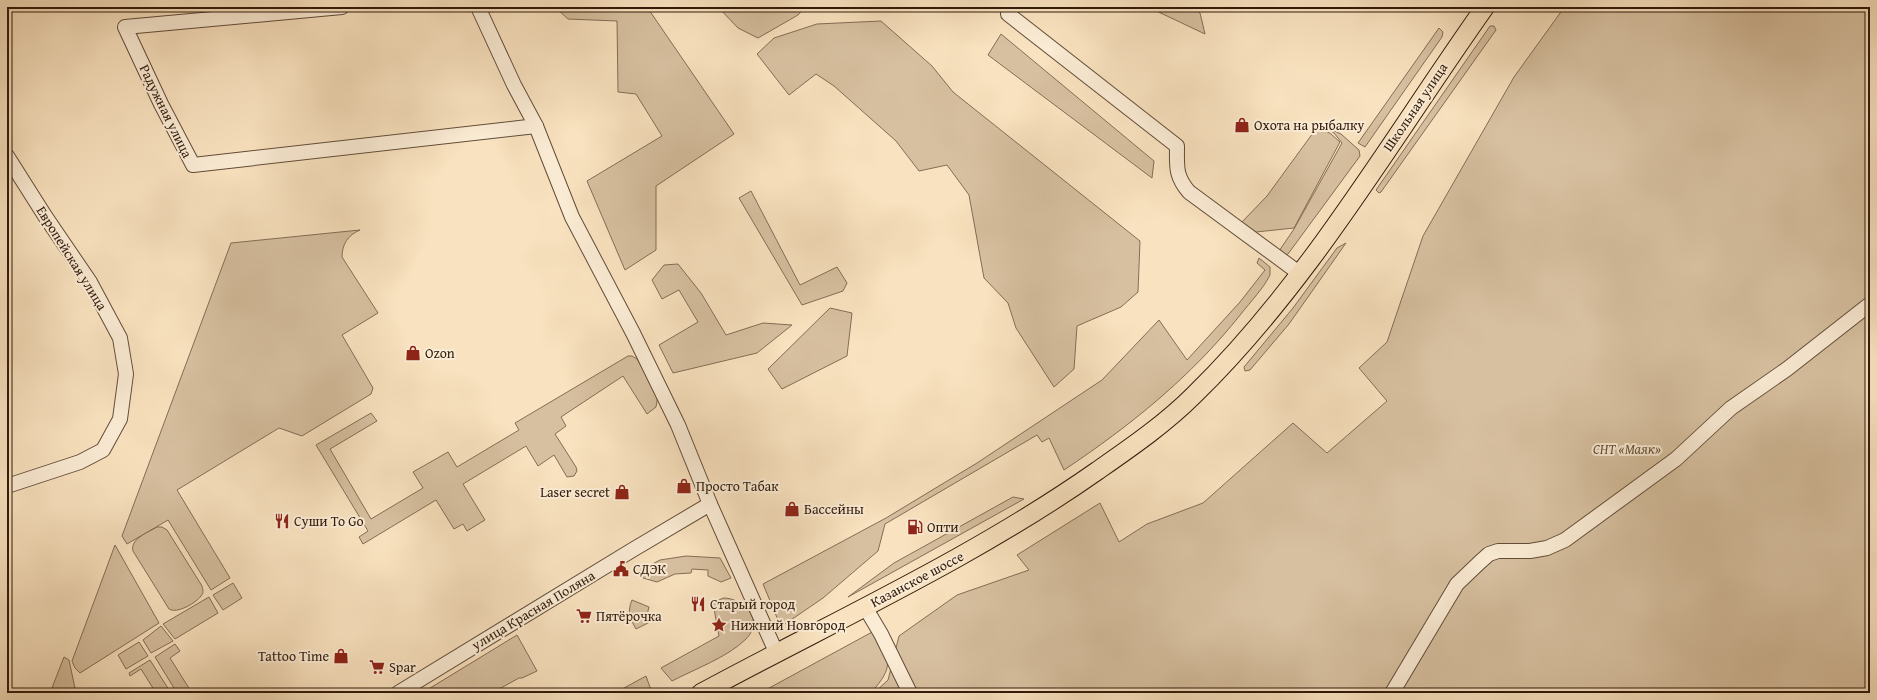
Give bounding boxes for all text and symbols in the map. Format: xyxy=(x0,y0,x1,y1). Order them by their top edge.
street label: Школьная улица xyxy=(1378,58,1452,155)
street label: Радужная улица xyxy=(135,61,197,161)
place label: Охота на рыбалку xyxy=(1254,115,1365,135)
shop icon: Охота на рыбалку xyxy=(1233,116,1251,134)
street label: Европейская улица xyxy=(32,202,112,314)
place label: Ozon xyxy=(425,343,455,363)
shop icon: Ozon xyxy=(404,344,422,362)
park label: СНТ «Маяк» xyxy=(1593,439,1661,459)
place label: Просто Табак xyxy=(696,476,779,496)
shop icon: Просто Табак xyxy=(675,477,693,495)
place label: Laser secret xyxy=(540,482,610,502)
shop icon: Laser secret xyxy=(613,483,631,501)
place label: Бассейны xyxy=(804,499,864,519)
shop icon: Бассейны xyxy=(783,500,801,518)
place label: Суши To Go xyxy=(294,511,364,531)
restaurant icon: Суши To Go xyxy=(273,512,291,530)
place label: Опти xyxy=(927,517,958,537)
fuel station icon: Опти xyxy=(906,518,924,536)
street label: Казанское шоссе xyxy=(867,546,968,612)
place label: СДЭК xyxy=(633,559,667,579)
public building icon: СДЭК xyxy=(612,560,630,578)
street label: улица Красная Поляна xyxy=(467,565,599,655)
place label: Старый город xyxy=(710,594,796,614)
restaurant icon: Старый город xyxy=(689,595,707,613)
place label: Пятёрочка xyxy=(596,606,662,626)
supermarket icon: Пятёрочка xyxy=(575,607,593,625)
place label: Нижний Новгород xyxy=(731,615,846,635)
place icon: Нижний Новгород xyxy=(710,616,728,634)
place label: Tattoo Time xyxy=(258,646,329,666)
shop icon: Tattoo Time xyxy=(332,647,350,665)
place label: Spar xyxy=(389,657,416,677)
supermarket icon: Spar xyxy=(368,658,386,676)

